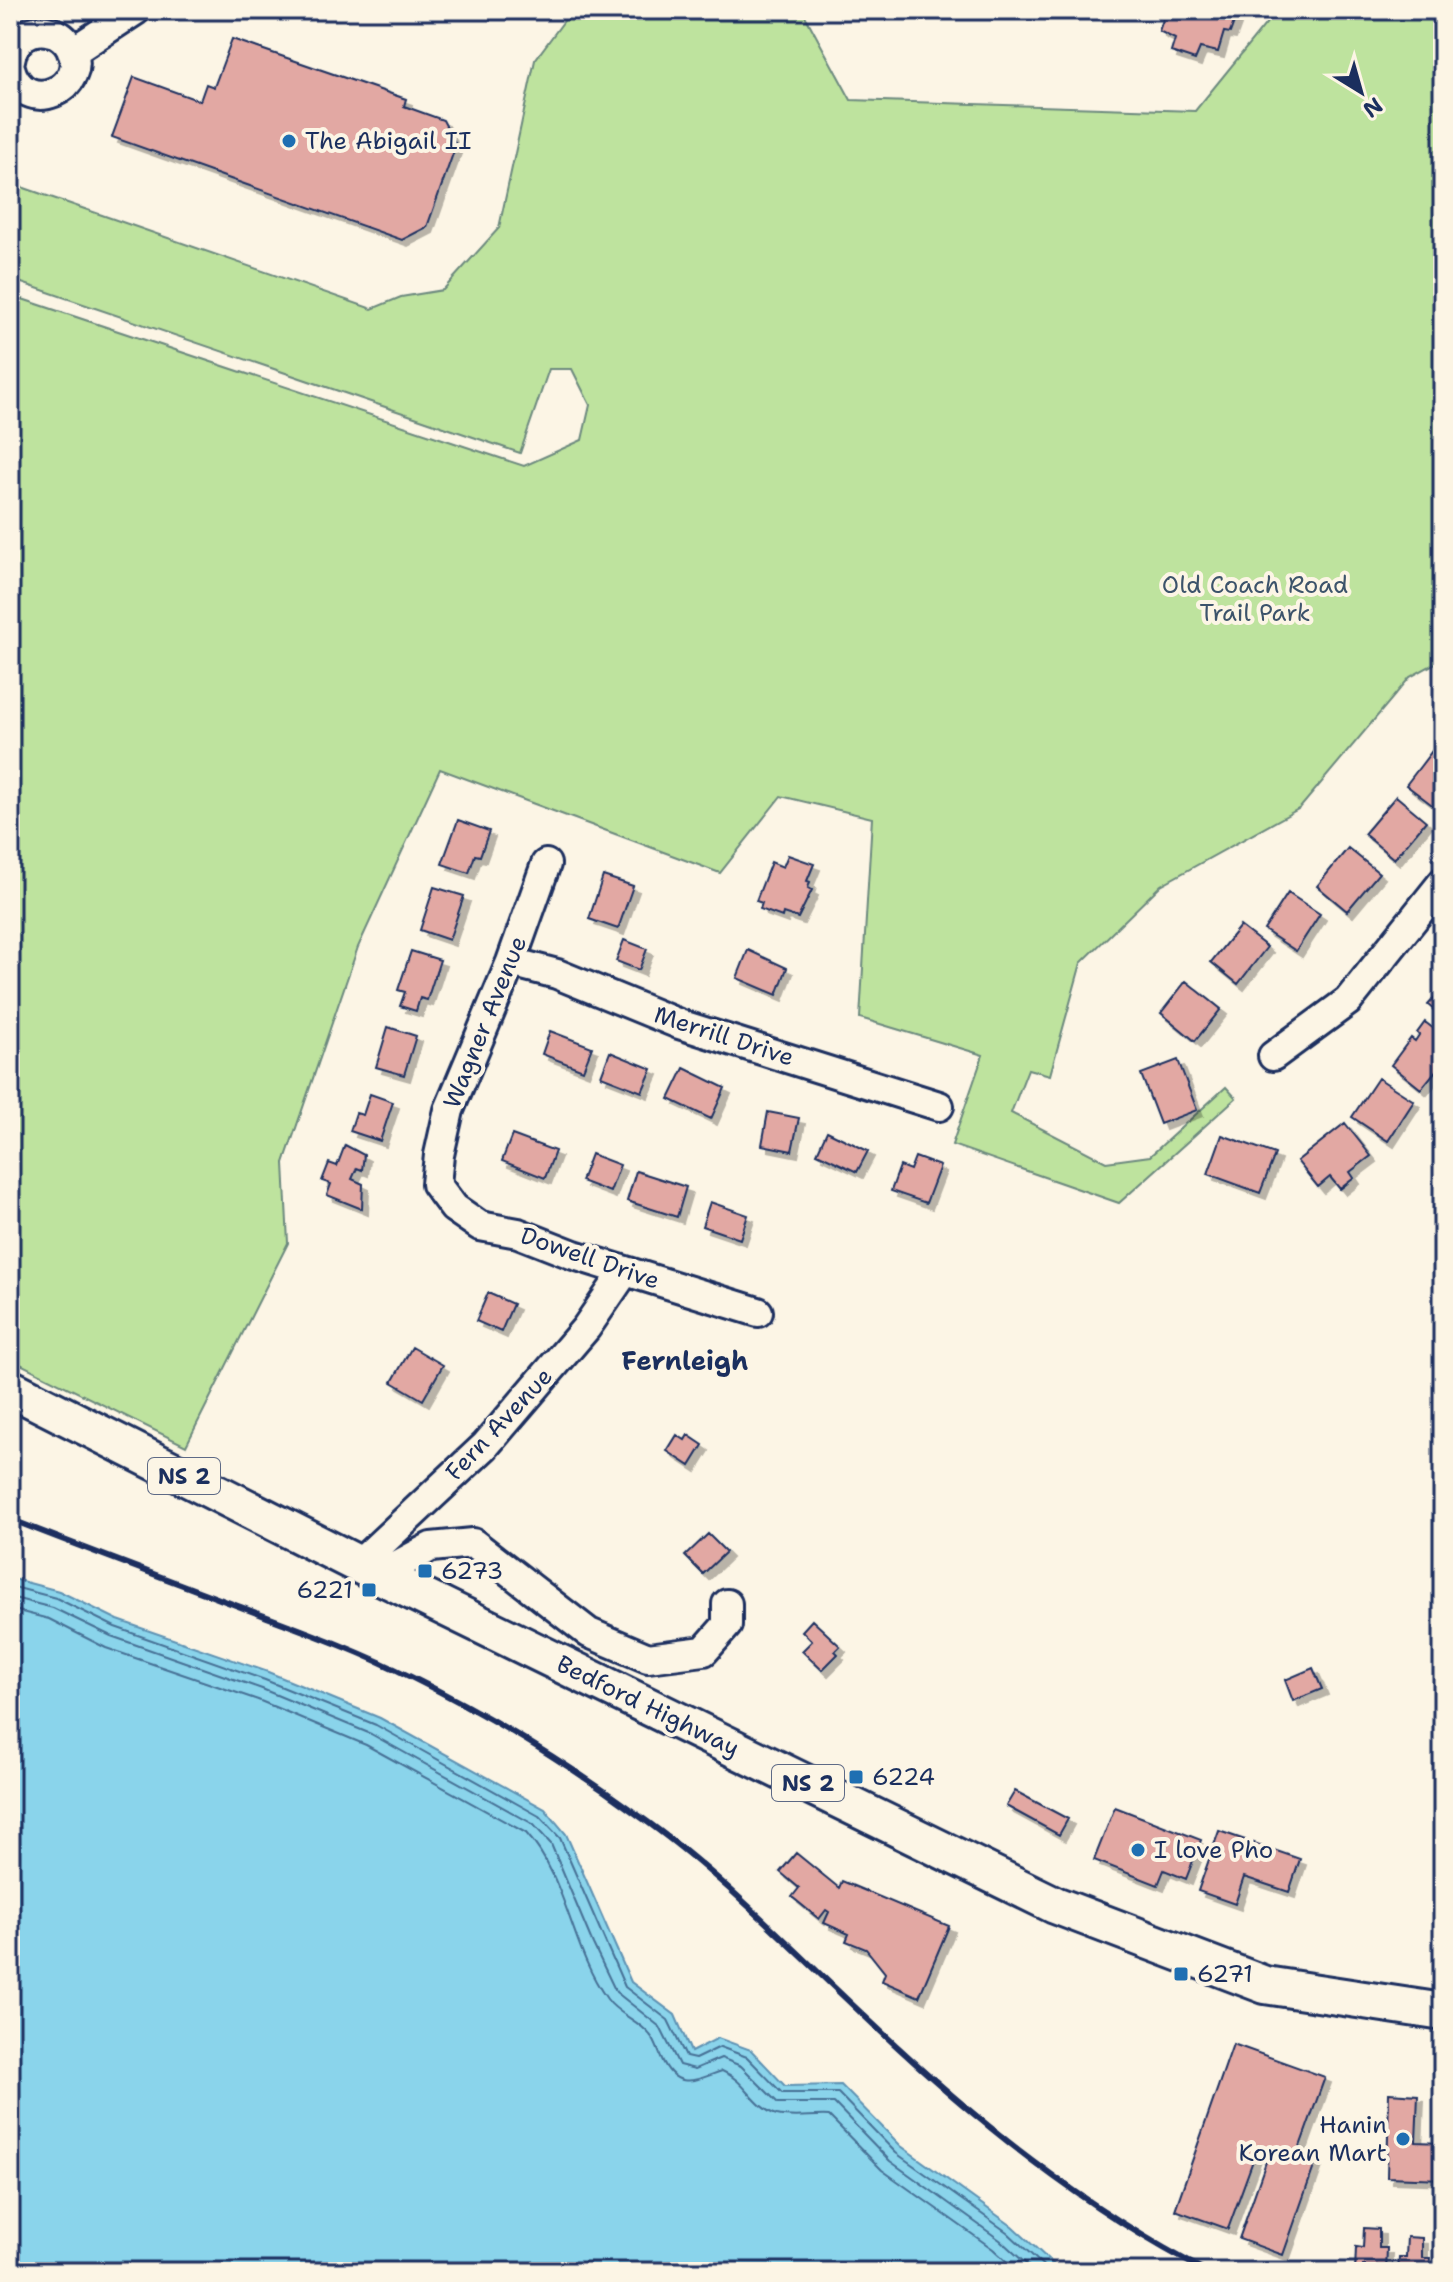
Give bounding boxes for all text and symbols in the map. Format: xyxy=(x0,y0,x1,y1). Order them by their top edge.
north arrow xyxy=(1321,52,1401,132)
text: N xyxy=(1357,91,1388,124)
place label: The Abigail II xyxy=(305,125,471,157)
marker: The Abigail II xyxy=(280,132,298,150)
park label: Old Coach Road Trail Park xyxy=(1162,569,1348,629)
street label: Wagner Avenue xyxy=(436,931,534,1113)
street label: Merrill Drive xyxy=(650,998,798,1074)
street label: Dowell Drive xyxy=(516,1219,664,1297)
district label: Fernleigh xyxy=(622,1343,748,1378)
street label: Fern Avenue xyxy=(438,1361,560,1487)
road number: NS 2 xyxy=(148,1458,220,1494)
place label: 6273 xyxy=(441,1555,503,1587)
marker: 6273 xyxy=(416,1562,434,1580)
place label: 6221 xyxy=(296,1574,353,1606)
marker: 6221 xyxy=(360,1581,378,1599)
street label: Bedford Highway xyxy=(551,1648,745,1764)
place label: 6224 xyxy=(872,1761,935,1793)
road number: NS 2 xyxy=(772,1765,844,1801)
marker: 6224 xyxy=(847,1768,865,1786)
place label: I love Pho xyxy=(1154,1834,1273,1866)
marker: I love Pho xyxy=(1129,1841,1147,1859)
place label: 6271 xyxy=(1197,1958,1253,1990)
marker: 6271 xyxy=(1172,1965,1190,1983)
place label: Hanin Korean Mart xyxy=(1238,2109,1387,2169)
marker: Hanin Korean Mart xyxy=(1394,2130,1412,2148)

